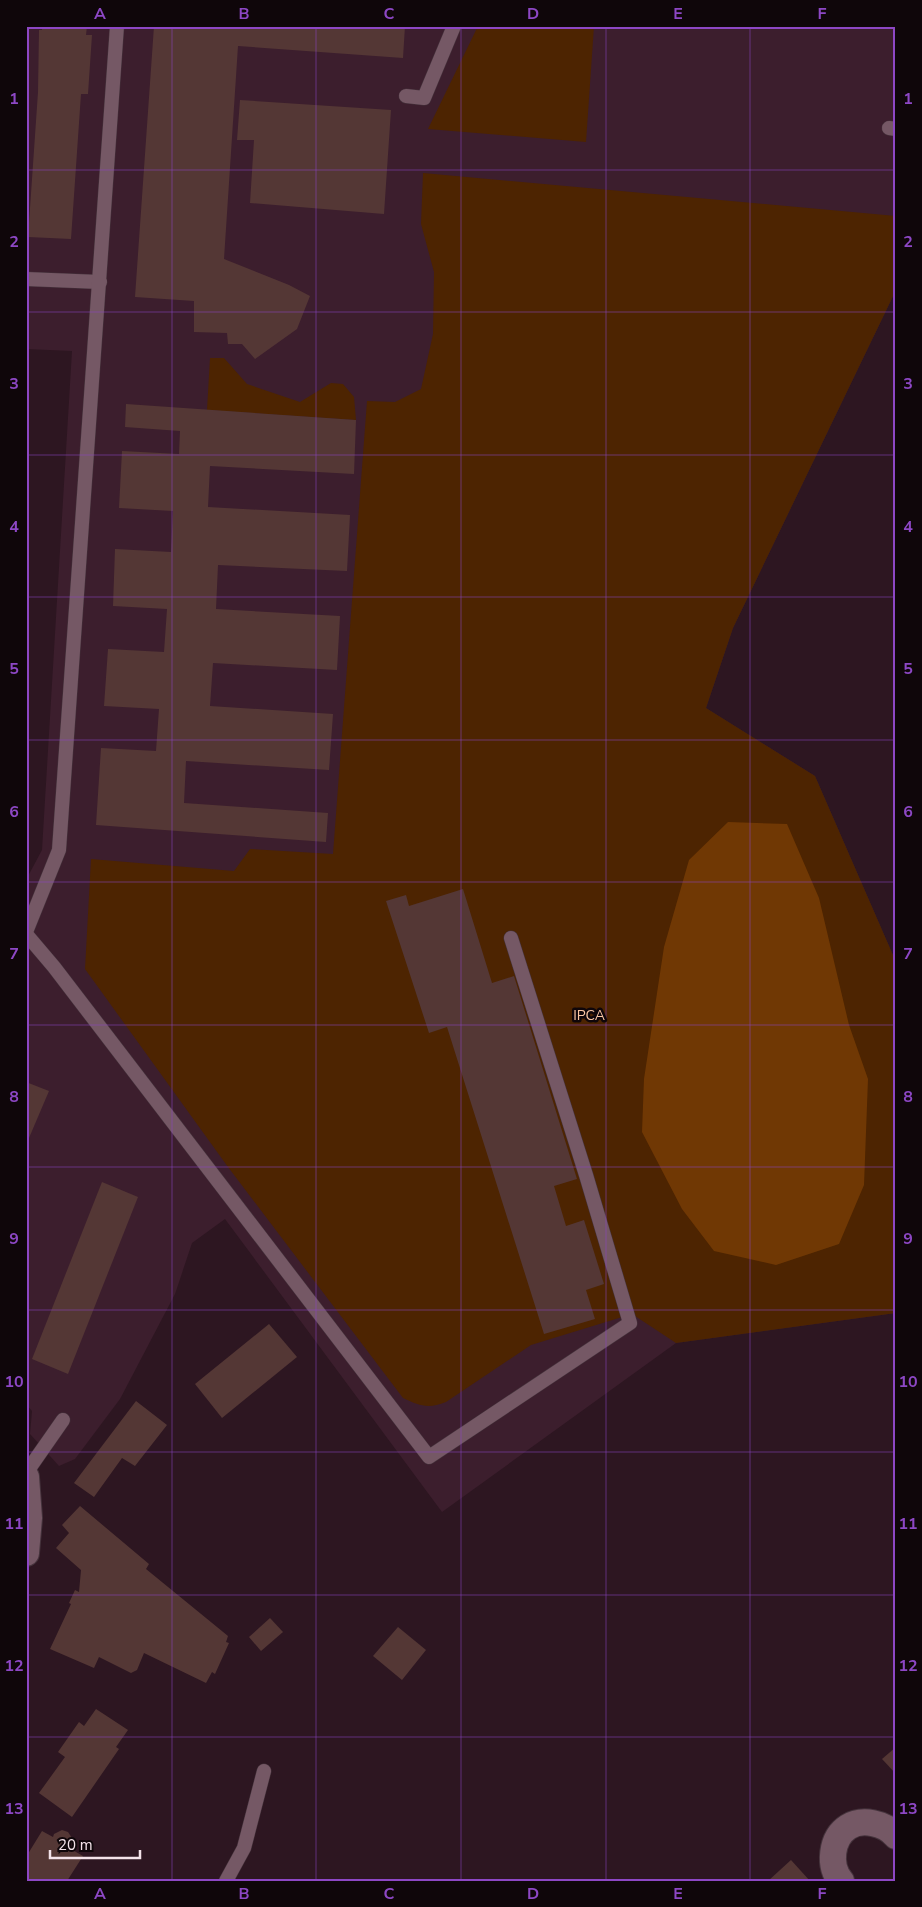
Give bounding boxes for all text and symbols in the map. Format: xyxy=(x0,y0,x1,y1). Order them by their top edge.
text: A xyxy=(94,3,106,25)
text: B xyxy=(238,3,250,25)
text: C xyxy=(384,3,395,25)
text: D xyxy=(527,3,539,25)
text: E xyxy=(673,3,683,25)
text: F xyxy=(818,3,827,25)
text: 1 xyxy=(9,88,19,110)
text: 1 xyxy=(903,88,913,110)
text: 2 xyxy=(9,231,19,253)
text: 2 xyxy=(903,231,913,253)
text: 3 xyxy=(9,373,19,395)
text: 3 xyxy=(903,373,913,395)
text: 4 xyxy=(9,516,19,538)
text: 4 xyxy=(903,516,913,538)
text: 5 xyxy=(9,658,19,680)
text: 5 xyxy=(903,658,913,680)
text: 6 xyxy=(9,801,19,823)
text: 6 xyxy=(903,801,913,823)
text: 7 xyxy=(9,943,19,965)
text: 7 xyxy=(903,943,913,965)
park label: IPCA xyxy=(573,1006,605,1025)
text: 8 xyxy=(9,1086,19,1108)
text: 8 xyxy=(903,1086,913,1108)
text: 9 xyxy=(9,1228,19,1250)
text: 9 xyxy=(903,1228,913,1250)
text: 10 xyxy=(4,1371,24,1393)
text: 10 xyxy=(898,1371,918,1393)
text: 11 xyxy=(4,1513,24,1535)
text: 11 xyxy=(898,1513,918,1535)
text: 12 xyxy=(4,1655,24,1677)
text: 12 xyxy=(898,1655,918,1677)
text: 13 xyxy=(4,1798,24,1820)
text: 13 xyxy=(898,1798,918,1820)
scale bar xyxy=(50,1827,140,1859)
text: 20 m xyxy=(58,1835,93,1855)
text: A xyxy=(94,1883,106,1905)
text: B xyxy=(238,1883,250,1905)
text: C xyxy=(384,1883,395,1905)
text: D xyxy=(527,1883,539,1905)
text: E xyxy=(673,1883,683,1905)
text: F xyxy=(818,1883,827,1905)

